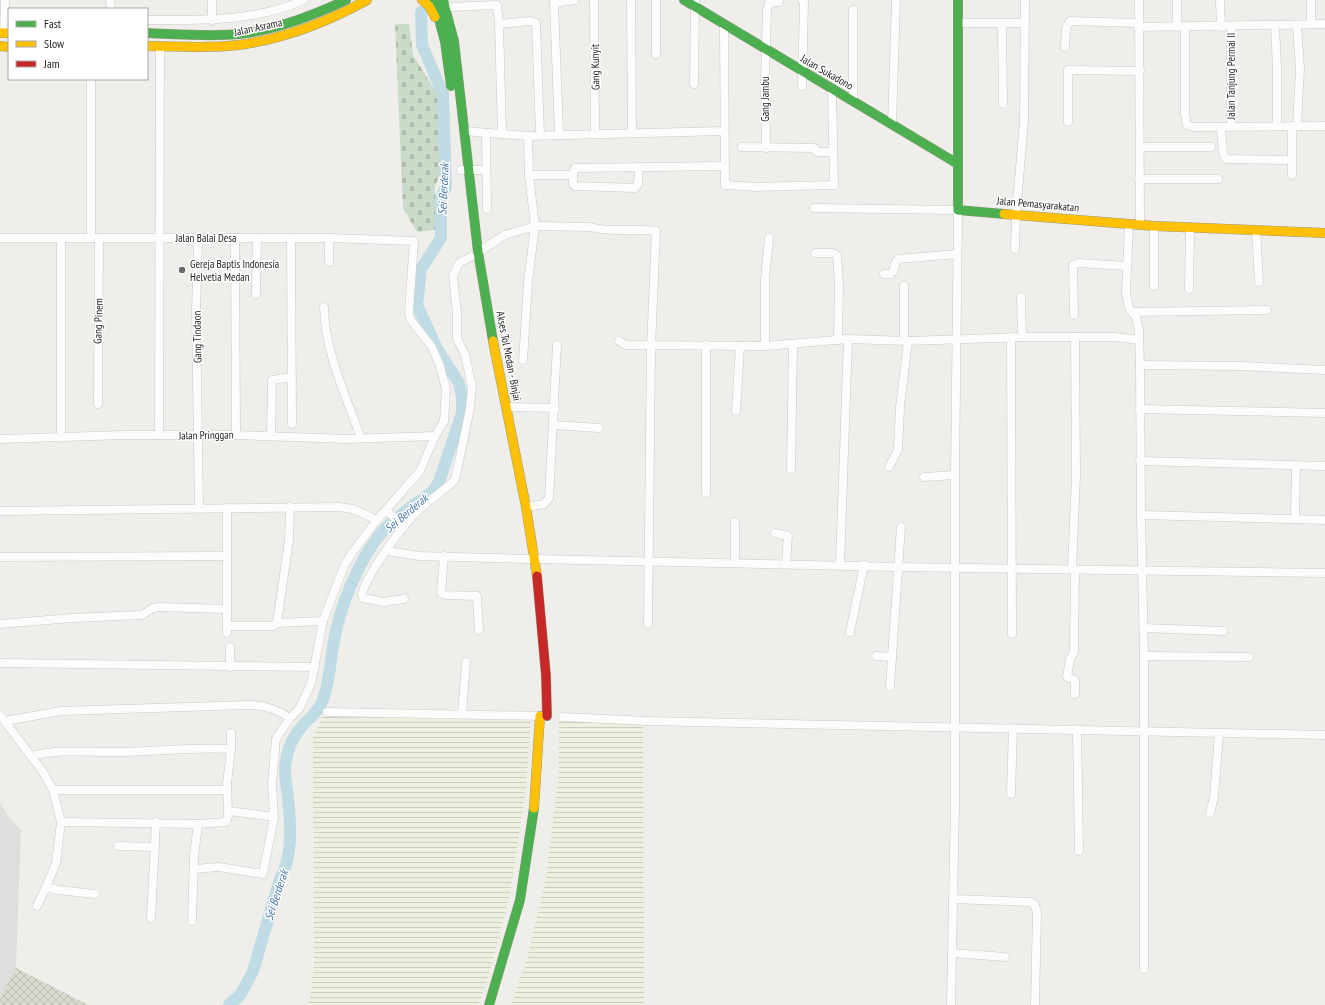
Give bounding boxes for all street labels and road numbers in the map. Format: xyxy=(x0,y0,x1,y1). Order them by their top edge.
street label: Jalan Asrama xyxy=(232,15,283,39)
street label: Jalan Tanjung Permai II xyxy=(1224,33,1238,120)
street label: Gang Kunyit xyxy=(588,44,602,90)
street label: Jalan Sukadono xyxy=(797,51,856,93)
street label: Gang Jambu xyxy=(758,76,772,122)
street label: Jalan Pemasyarakatan xyxy=(995,193,1080,215)
street label: Jalan Balai Desa xyxy=(175,231,236,245)
street label: Gang Pinem xyxy=(90,298,106,344)
street label: Akses Tol Medan - Binjai xyxy=(493,310,525,402)
street label: Gang Tindaon xyxy=(190,311,204,363)
street label: Jalan Pringgan xyxy=(177,428,234,442)

